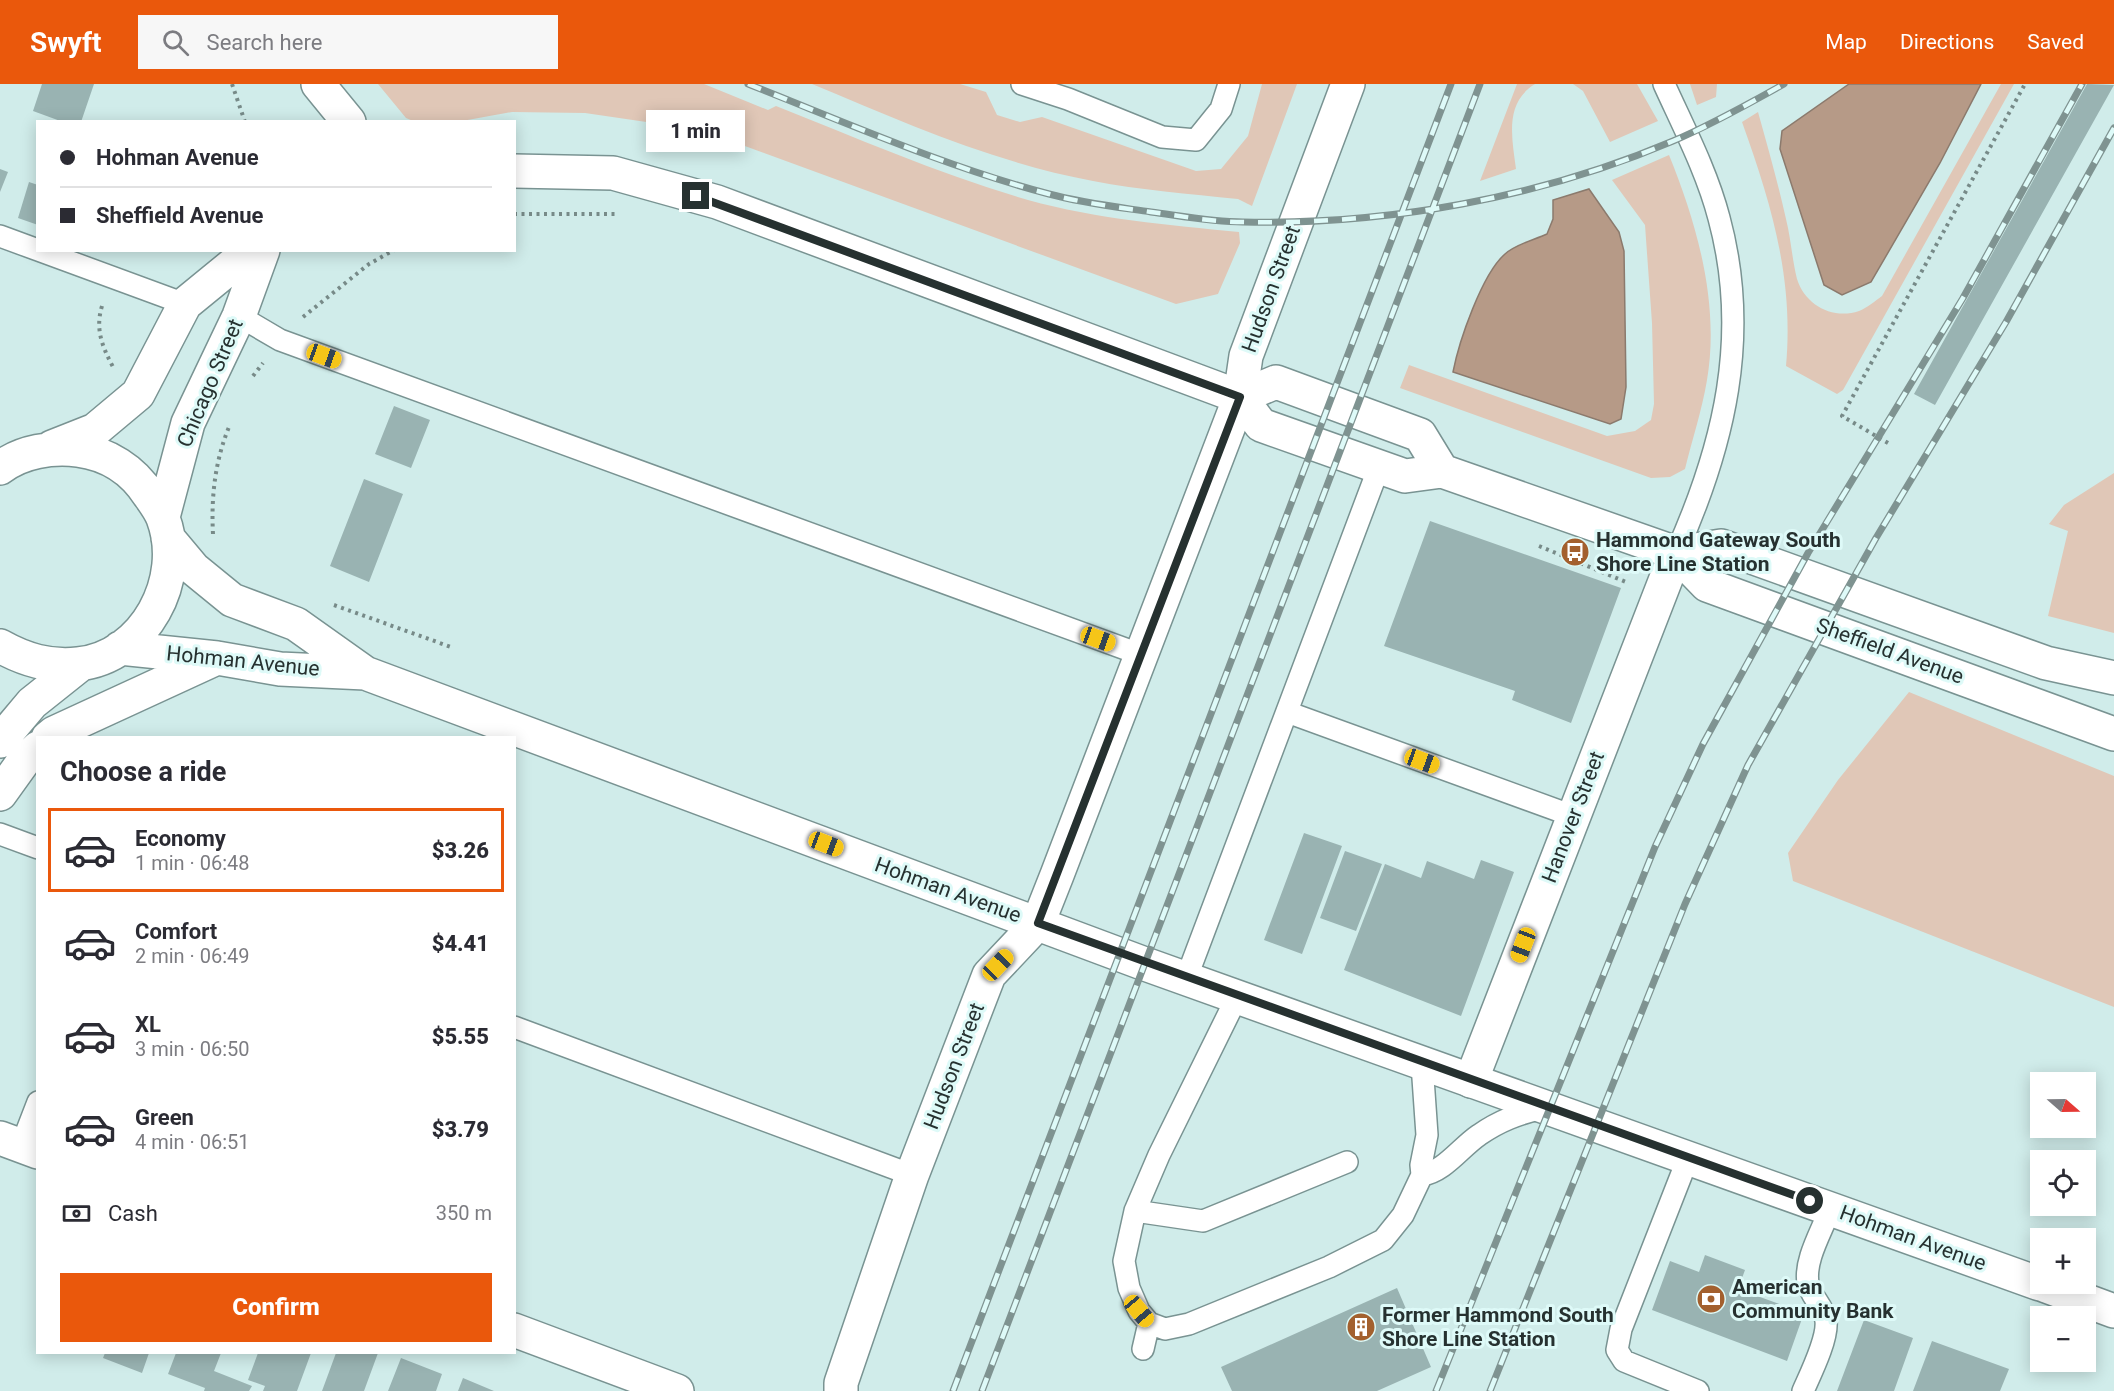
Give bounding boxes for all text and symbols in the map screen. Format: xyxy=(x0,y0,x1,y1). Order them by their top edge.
search box xyxy=(138,15,558,69)
text: Swyft xyxy=(30,26,102,59)
icon: search xyxy=(159,26,192,59)
text: Search here xyxy=(207,30,322,55)
text: Map xyxy=(1825,30,1867,54)
text: Directions xyxy=(1900,30,1994,54)
text: Saved xyxy=(2027,30,2084,54)
callout: 1 min xyxy=(646,109,746,151)
text: 1 min xyxy=(670,119,721,143)
text: Hohman Avenue xyxy=(96,145,259,170)
route end xyxy=(682,182,709,209)
text: Sheffield Avenue xyxy=(96,203,263,228)
street label: Hudson Street xyxy=(1237,222,1305,356)
street label: Chicago Street xyxy=(172,315,248,451)
car xyxy=(304,341,344,371)
place label: Hammond Gateway South Shore Line Station xyxy=(1596,528,1841,576)
bus stop icon: Hammond Gateway South Shore Line Station xyxy=(1559,536,1591,568)
street label: Sheffield Avenue xyxy=(1813,613,1967,689)
car xyxy=(1078,624,1118,654)
street label: Hohman Avenue xyxy=(165,641,321,681)
car xyxy=(1402,746,1442,776)
street label: Hanover Street xyxy=(1537,748,1609,886)
text: Choose a ride xyxy=(60,756,226,788)
icon: car xyxy=(63,823,117,877)
text: Economy xyxy=(135,826,226,851)
car xyxy=(806,829,846,859)
text: $3.26 xyxy=(432,838,489,863)
text: 1 min · 06:48 xyxy=(135,851,250,875)
street label: Hohman Avenue xyxy=(872,852,1024,928)
icon: car xyxy=(63,916,117,970)
text: Comfort xyxy=(135,919,217,944)
car xyxy=(1508,925,1538,965)
text: $4.41 xyxy=(432,931,489,956)
text: 2 min · 06:49 xyxy=(135,944,250,968)
car xyxy=(979,946,1017,984)
street label: Hudson Street xyxy=(919,999,989,1133)
icon: car xyxy=(63,1009,117,1063)
text: XL xyxy=(135,1012,161,1037)
text: $5.55 xyxy=(432,1024,489,1049)
text: 3 min · 06:50 xyxy=(135,1037,250,1061)
north arrow xyxy=(2030,1072,2096,1138)
map controls xyxy=(2030,1072,2096,1372)
icon: car xyxy=(63,1102,117,1156)
text: Green xyxy=(135,1105,194,1130)
text: $3.79 xyxy=(432,1117,489,1142)
text: 4 min · 06:51 xyxy=(135,1130,250,1154)
button: locate xyxy=(2030,1150,2096,1216)
route start xyxy=(1796,1187,1823,1214)
icon: cash xyxy=(60,1197,93,1230)
street label: Hohman Avenue xyxy=(1837,1200,1989,1276)
text: Cash xyxy=(108,1201,158,1226)
text: 350 m xyxy=(436,1201,492,1225)
button: + xyxy=(2030,1228,2096,1294)
button: Confirm xyxy=(60,1273,492,1342)
place label: American Community Bank xyxy=(1732,1275,1894,1323)
bank icon: American Community Bank xyxy=(1695,1283,1727,1315)
car xyxy=(1121,1291,1157,1331)
place label: Former Hammond South Shore Line Station xyxy=(1382,1303,1614,1351)
button: − xyxy=(2030,1306,2096,1372)
building icon: Former Hammond South Shore Line Station xyxy=(1345,1311,1377,1343)

